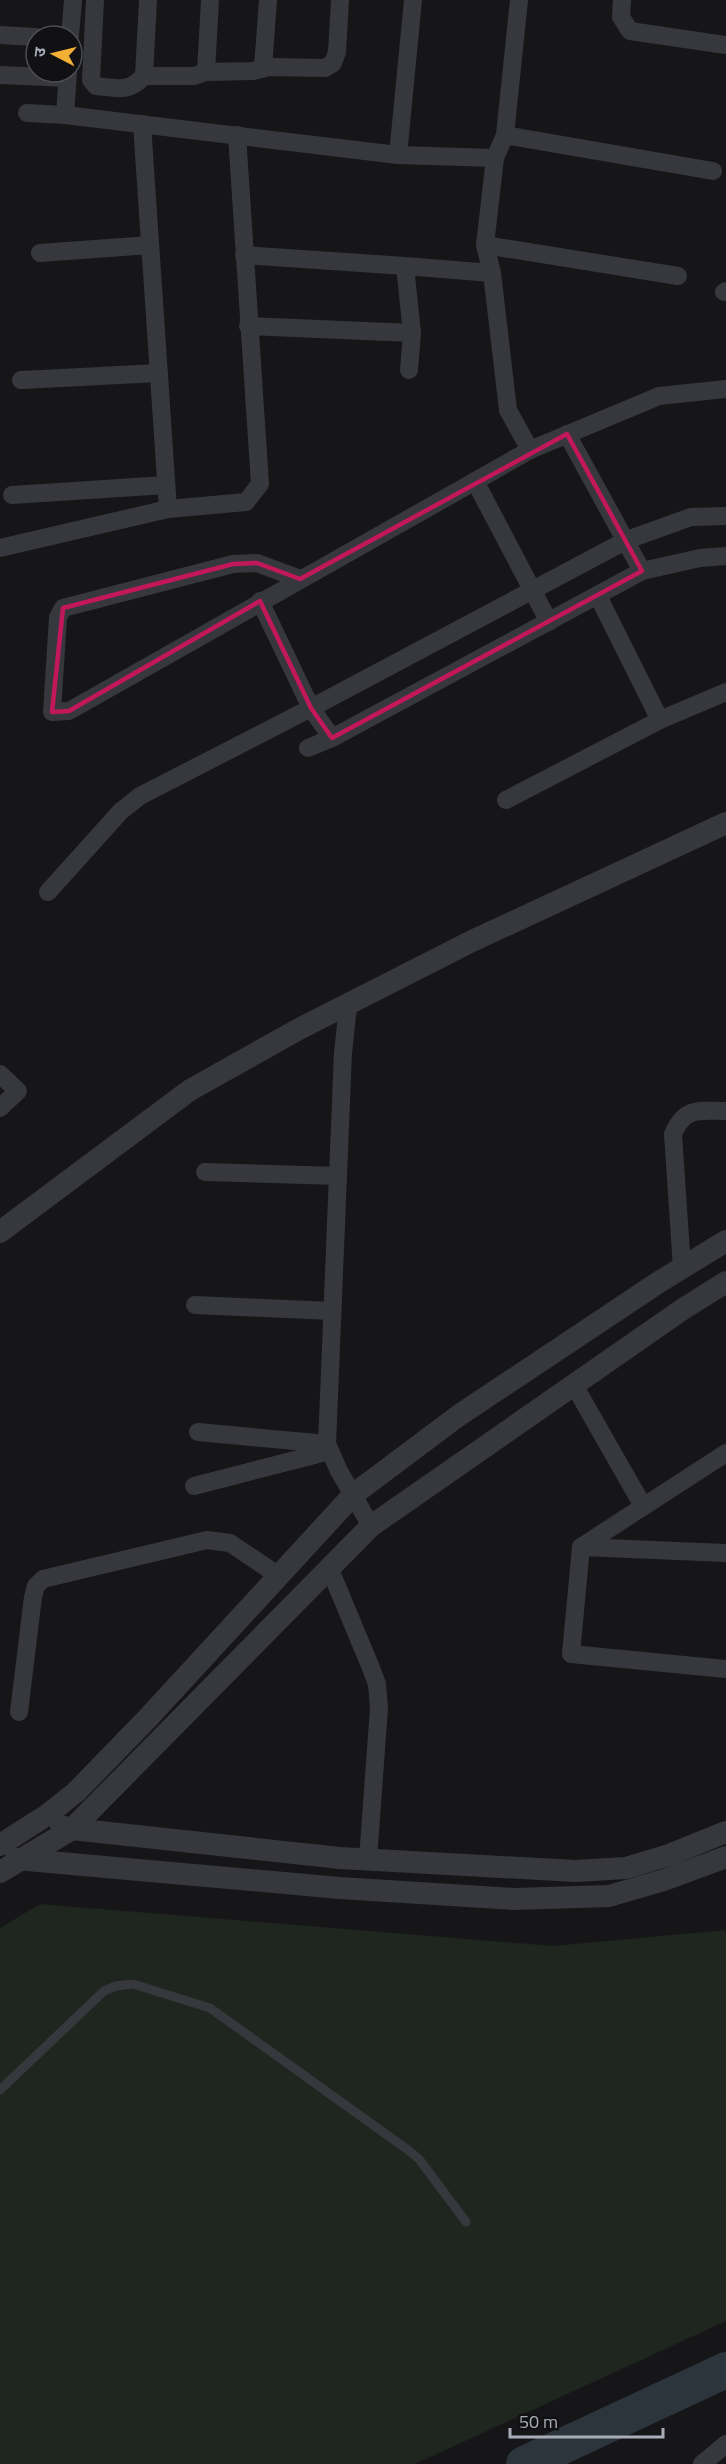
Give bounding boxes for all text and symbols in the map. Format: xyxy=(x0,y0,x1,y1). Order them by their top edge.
north arrow xyxy=(24,24,84,84)
text: उ xyxy=(27,45,52,58)
scale bar xyxy=(510,2401,663,2439)
text: 50 m xyxy=(519,2408,558,2435)

